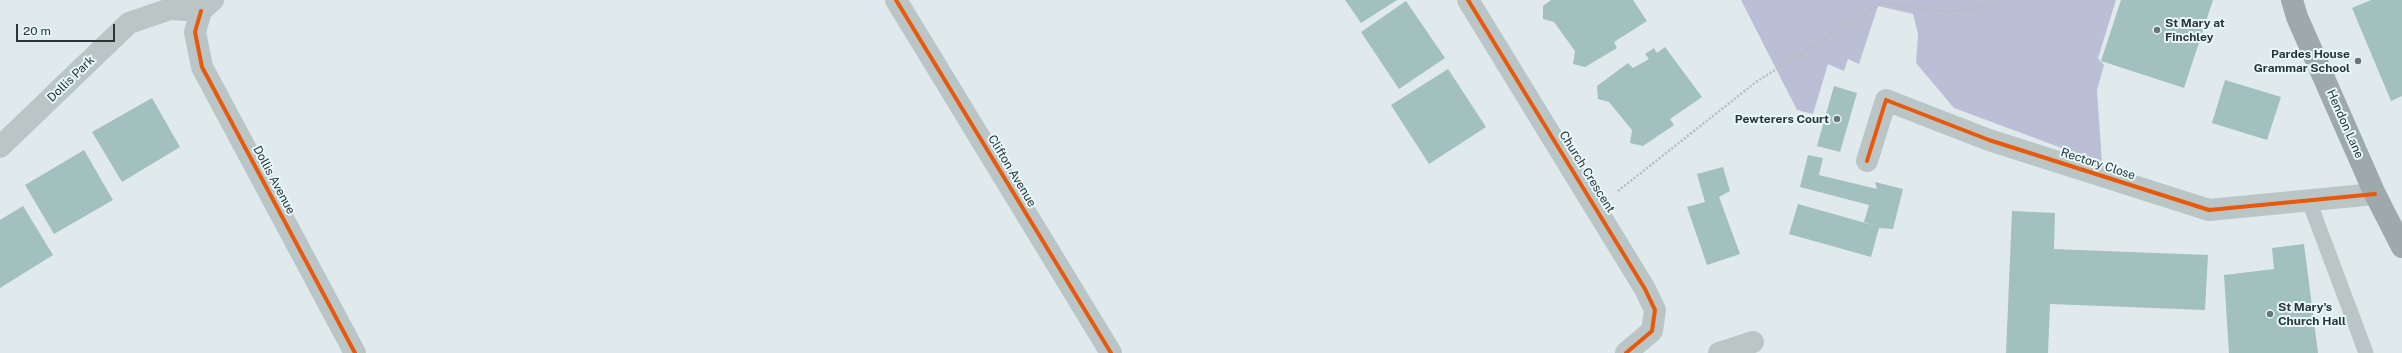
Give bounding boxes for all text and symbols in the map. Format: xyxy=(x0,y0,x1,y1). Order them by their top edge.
scale bar xyxy=(18,16,117,42)
place label: St Mary at Finchley xyxy=(2165,16,2225,44)
text: 20 m xyxy=(23,24,51,38)
marker: St Mary at Finchley xyxy=(2152,25,2162,35)
place label: Pardes House Grammar School xyxy=(2254,47,2350,75)
street label: Dollis Park xyxy=(45,53,97,105)
marker: Pardes House Grammar School xyxy=(2353,56,2363,66)
street label: Hendon Lane xyxy=(2323,87,2367,161)
place label: Pewterers Court xyxy=(1735,112,1829,126)
marker: Pewterers Court xyxy=(1832,114,1842,124)
street label: Church Crescent xyxy=(1556,129,1618,215)
street label: Clifton Avenue xyxy=(985,132,1039,210)
street label: Dollis Avenue xyxy=(250,143,298,217)
street label: Rectory Close xyxy=(2059,145,2137,183)
place label: St Mary's Church Hall xyxy=(2278,300,2346,328)
marker: St Mary's Church Hall xyxy=(2265,309,2275,319)

